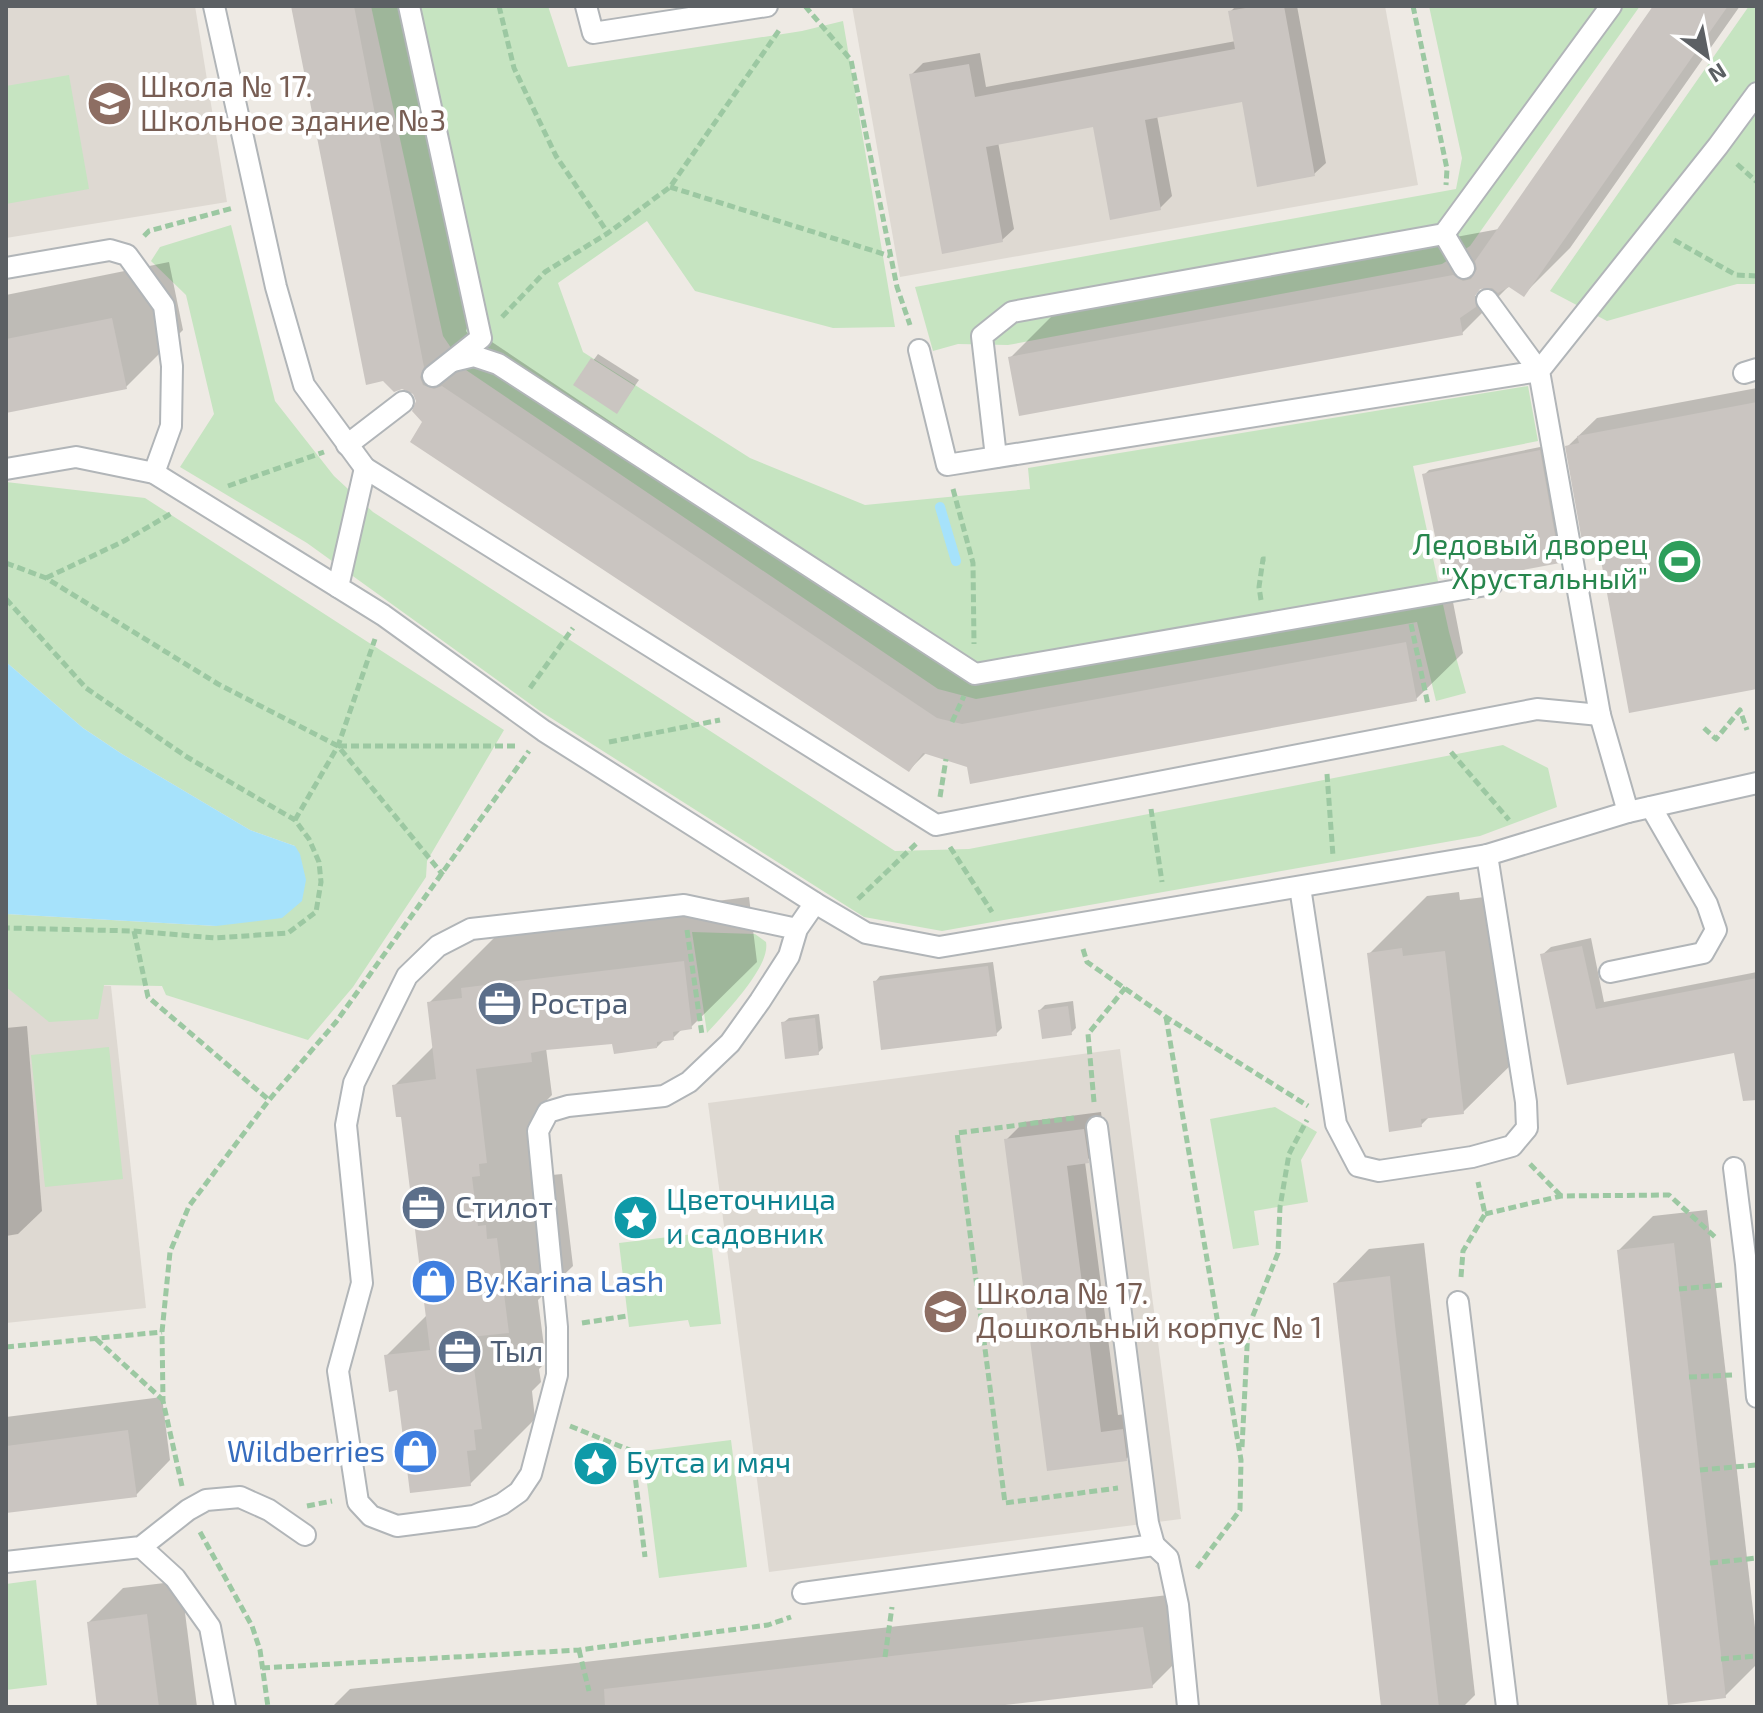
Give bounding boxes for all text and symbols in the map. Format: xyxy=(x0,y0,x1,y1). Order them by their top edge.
north arrow xyxy=(1667,16,1747,96)
text: N xyxy=(1705,59,1732,89)
place label: Школа № 17. Школьное здание №3 xyxy=(140,67,446,137)
school or university icon: Школа № 17. Школьное здание №3 xyxy=(85,80,133,128)
place label: Ледовый дворец "Хрустальный" xyxy=(1413,525,1648,596)
sports icon: Ледовый дворец "Хрустальный" xyxy=(1655,538,1703,586)
office icon: Ростра xyxy=(475,980,523,1028)
place label: Ростра xyxy=(530,984,628,1020)
place label: Цветочница и садовник xyxy=(666,1180,836,1250)
office icon: Стилот xyxy=(400,1184,448,1232)
place label: Стилот xyxy=(455,1188,553,1224)
place icon: Цветочница и садовник xyxy=(611,1193,659,1241)
shop icon: By.Karina Lash xyxy=(410,1258,458,1306)
place label: By.Karina Lash xyxy=(465,1262,664,1298)
place label: Школа № 17. Дошкольный корпус № 1 xyxy=(976,1274,1322,1345)
school or university icon: Школа № 17. Дошкольный корпус № 1 xyxy=(921,1287,969,1335)
office icon: Тыл xyxy=(435,1328,483,1376)
place label: Тыл xyxy=(490,1332,543,1368)
shop icon: Wildberries xyxy=(392,1428,440,1476)
place label: Wildberries xyxy=(227,1432,385,1468)
place icon: Бутса и мяч xyxy=(571,1439,619,1487)
place label: Бутса и мяч xyxy=(626,1443,791,1480)

